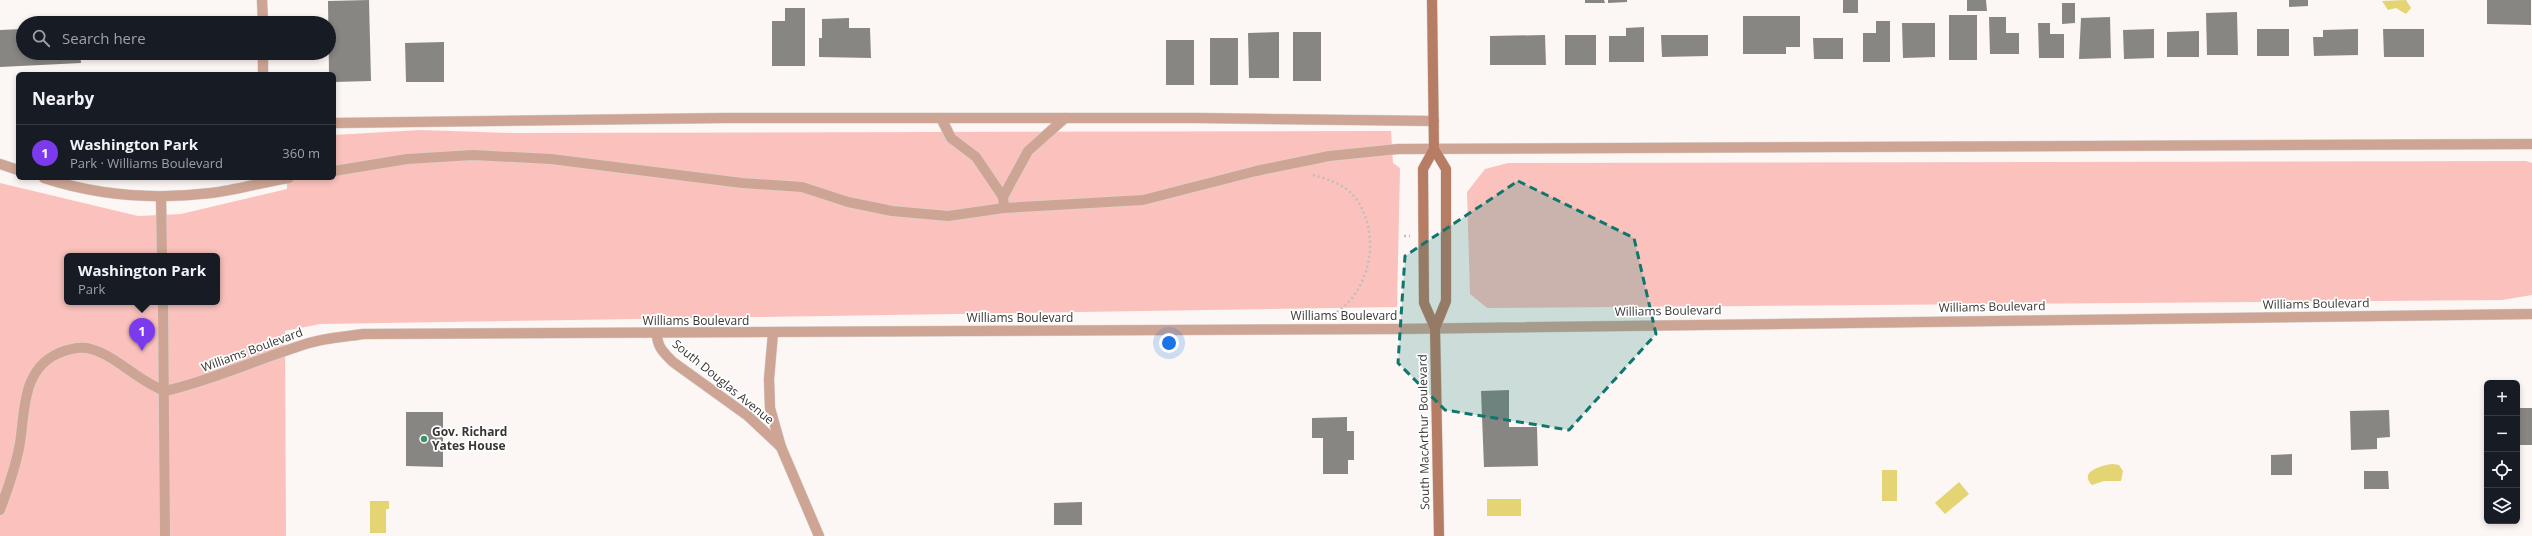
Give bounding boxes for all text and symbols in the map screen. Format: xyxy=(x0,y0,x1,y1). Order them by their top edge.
search box xyxy=(16,16,336,60)
icon: search xyxy=(30,27,52,49)
text: Search here xyxy=(62,28,146,48)
text: Nearby xyxy=(32,87,94,110)
text: Washington Park xyxy=(70,134,198,154)
text: 1 xyxy=(41,144,49,162)
text: 360 m xyxy=(282,144,320,162)
text: Park · Williams Boulevard xyxy=(70,154,223,172)
popup xyxy=(64,253,220,305)
text: Washington Park xyxy=(78,260,206,280)
text: Park xyxy=(78,280,105,298)
street label: Williams Boulevard xyxy=(2262,294,2370,313)
street label: Williams Boulevard xyxy=(1938,297,2046,316)
street label: Williams Boulevard xyxy=(1614,301,1722,320)
street label: Williams Boulevard xyxy=(1291,307,1397,324)
street label: Williams Boulevard xyxy=(967,309,1073,326)
street label: Williams Boulevard xyxy=(643,312,749,329)
pin: 1 xyxy=(129,318,155,351)
street label: Williams Boulevard xyxy=(199,323,305,376)
your location xyxy=(1159,333,1179,353)
street label: South Douglas Avenue xyxy=(669,335,778,428)
street label: South MacArthur Boulevard xyxy=(1414,354,1433,510)
map controls xyxy=(2484,380,2520,524)
button: + xyxy=(2484,380,2520,416)
button: − xyxy=(2484,416,2520,452)
place label: Gov. Richard Yates House xyxy=(432,423,507,454)
marker: Gov. Richard Yates House xyxy=(419,434,429,444)
button: locate xyxy=(2484,452,2520,488)
button: layers xyxy=(2484,488,2520,524)

